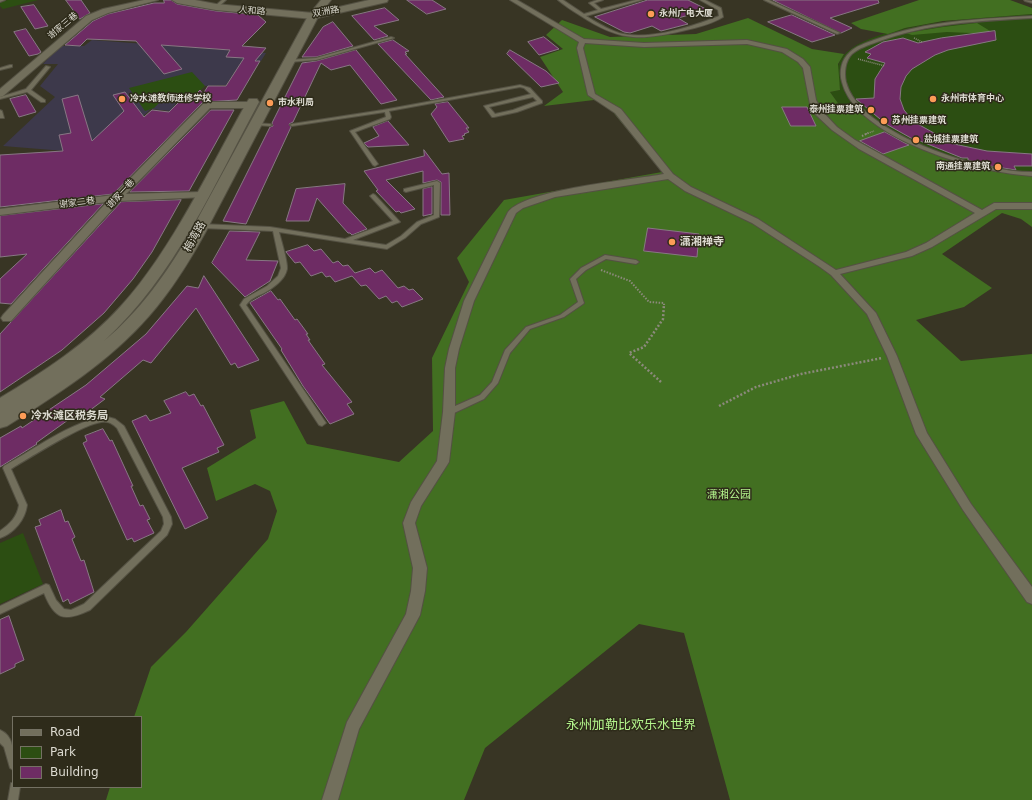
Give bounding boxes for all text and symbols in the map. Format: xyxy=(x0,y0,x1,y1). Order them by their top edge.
street label: 人和路 xyxy=(238,4,266,18)
street label: 双洲路 xyxy=(312,4,340,20)
marker: 永州广电大厦 xyxy=(646,9,656,19)
place label: 永州广电大厦 xyxy=(659,9,713,19)
street label: 谢家三巷 xyxy=(46,10,80,42)
marker: 冷水滩教师进修学校 xyxy=(117,94,127,104)
place label: 冷水滩教师进修学校 xyxy=(130,94,211,104)
marker: 永州市体育中心 xyxy=(928,94,938,104)
place label: 永州市体育中心 xyxy=(941,94,1004,104)
marker: 市水利局 xyxy=(265,98,275,108)
place label: 市水利局 xyxy=(278,98,314,108)
place label: 泰州挂票建筑 xyxy=(809,105,863,115)
marker: 泰州挂票建筑 xyxy=(866,105,876,115)
marker: 苏州挂票建筑 xyxy=(879,116,889,126)
place label: 苏州挂票建筑 xyxy=(892,116,946,126)
marker: 盐城挂票建筑 xyxy=(911,135,921,145)
place label: 盐城挂票建筑 xyxy=(924,135,978,145)
place label: 南通挂票建筑 xyxy=(936,162,990,172)
marker: 南通挂票建筑 xyxy=(993,162,1003,172)
street label: 谢家一巷 xyxy=(105,177,137,211)
street label: 谢家二巷 xyxy=(58,195,96,211)
street label: 梅湾路 xyxy=(181,219,209,255)
place label: 潇湘禅寺 xyxy=(680,235,724,249)
marker: 潇湘禅寺 xyxy=(667,237,677,247)
place label: 冷水滩区税务局 xyxy=(31,409,108,423)
marker: 冷水滩区税务局 xyxy=(18,411,28,421)
park label: 潇湘公园 xyxy=(707,488,751,502)
legend xyxy=(12,716,142,788)
park label: 永州加勒比欢乐水世界 xyxy=(566,718,696,734)
text: Road xyxy=(50,725,80,739)
text: Park xyxy=(50,745,76,759)
text: Building xyxy=(50,765,99,779)

